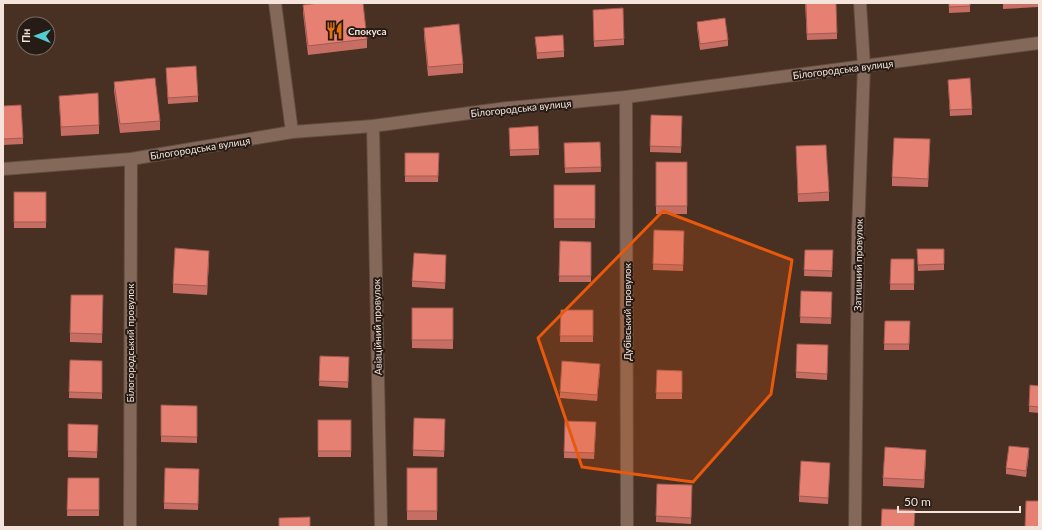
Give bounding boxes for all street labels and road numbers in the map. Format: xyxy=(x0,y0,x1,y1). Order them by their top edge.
street label: Білогородська вулиця xyxy=(792,57,894,81)
street label: Білогородська вулиця xyxy=(470,97,572,119)
street label: Білогородська вулиця xyxy=(149,134,251,162)
street label: Затишний провулок xyxy=(851,218,865,311)
street label: Дубівський провулок xyxy=(621,262,633,361)
street label: Авіаційний провулок xyxy=(370,278,384,375)
street label: Білогородський провулок xyxy=(124,283,136,402)

